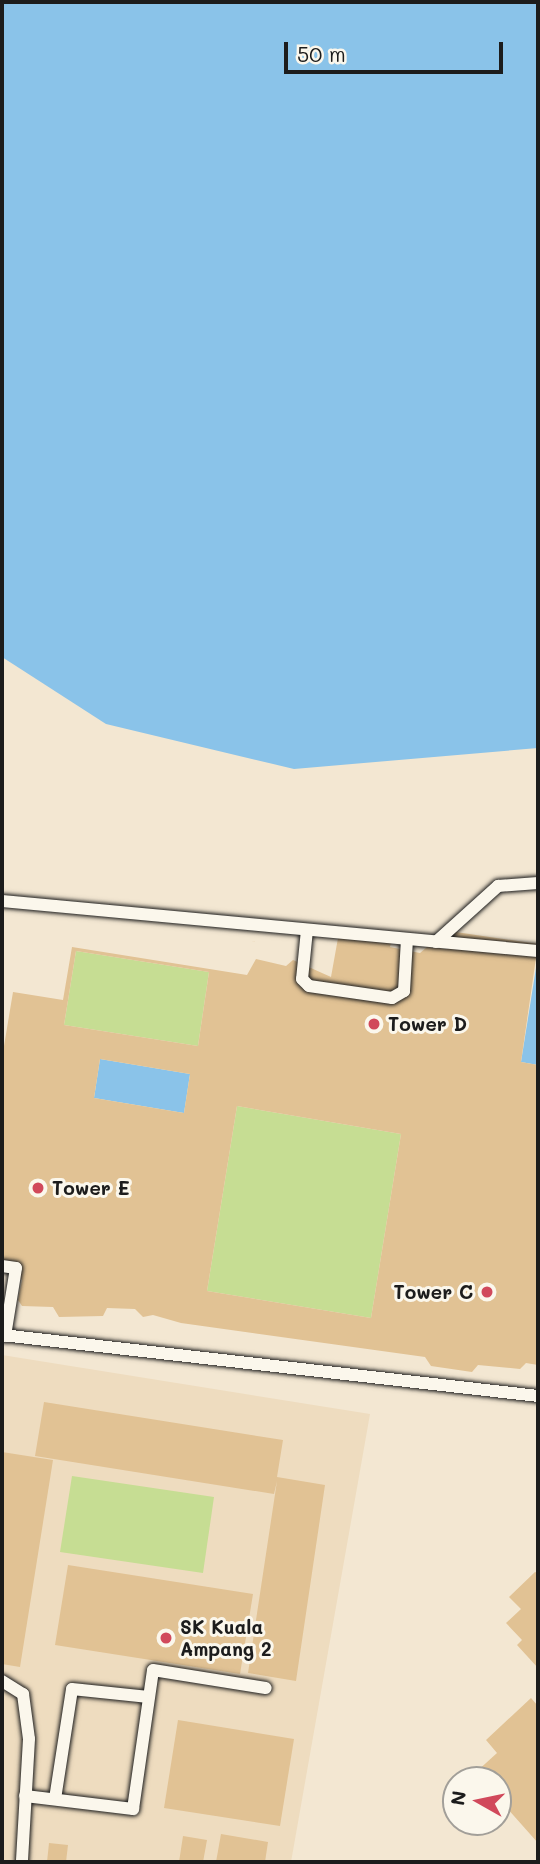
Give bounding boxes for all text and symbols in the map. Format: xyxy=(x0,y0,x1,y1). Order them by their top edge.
scale bar xyxy=(288,28,507,72)
text: 50 m xyxy=(297,40,346,67)
place label: Tower D xyxy=(388,1013,467,1035)
marker: Tower D xyxy=(366,1016,382,1032)
place label: Tower E xyxy=(52,1177,130,1199)
marker: Tower E xyxy=(30,1180,46,1196)
place label: Tower C xyxy=(393,1281,473,1303)
marker: Tower C xyxy=(479,1284,495,1300)
place label: SK Kuala Ampang 2 xyxy=(180,1616,272,1660)
marker: SK Kuala Ampang 2 xyxy=(158,1630,174,1646)
north arrow xyxy=(442,1766,512,1836)
text: N xyxy=(444,1789,471,1807)

